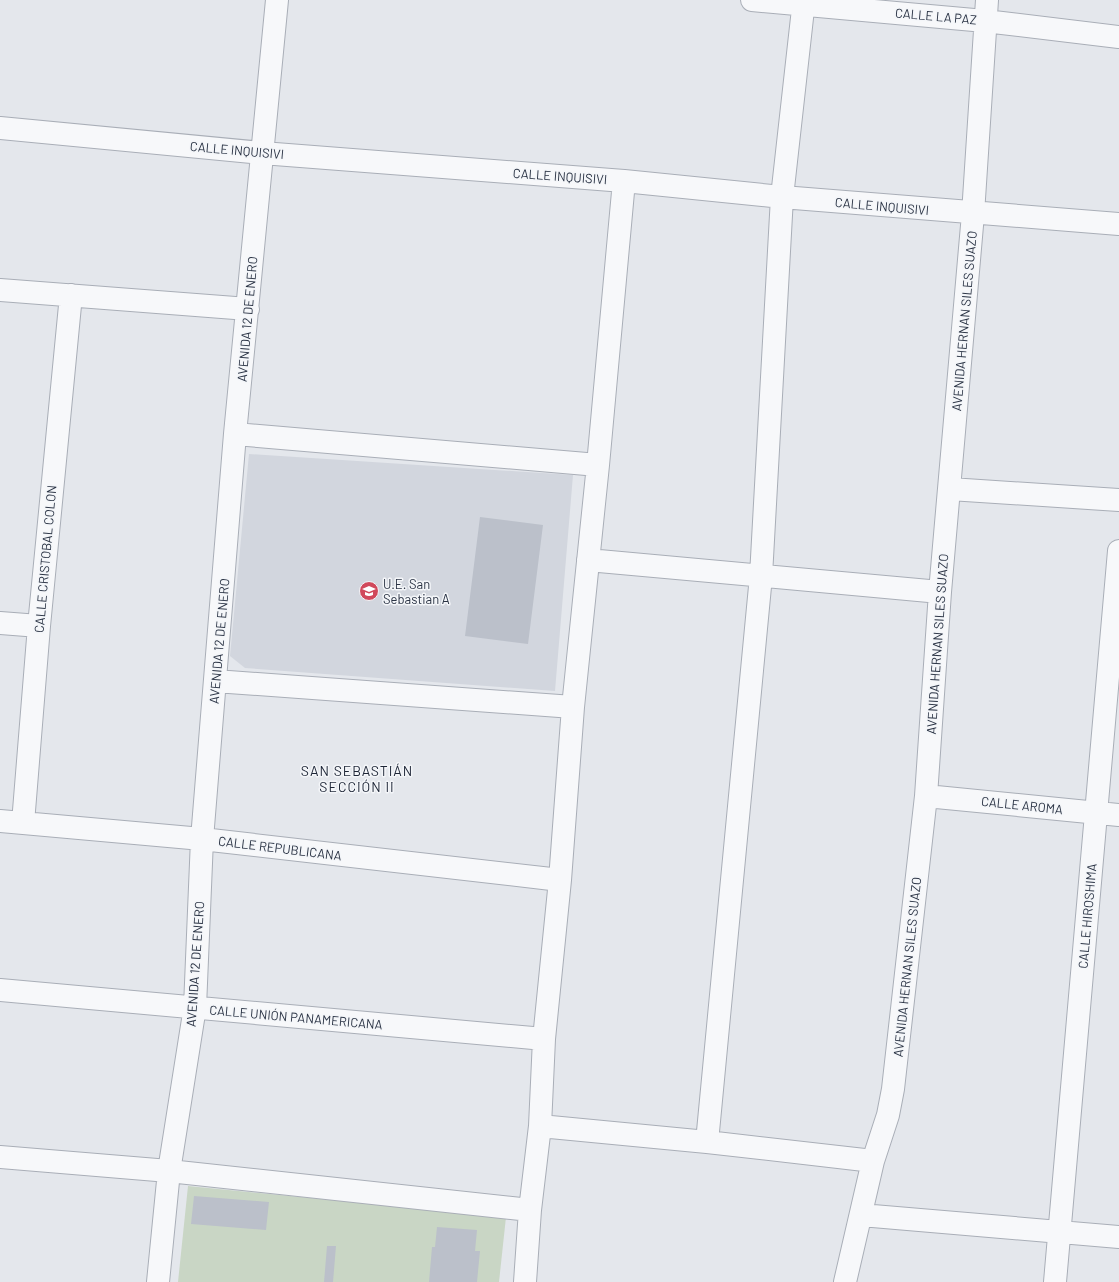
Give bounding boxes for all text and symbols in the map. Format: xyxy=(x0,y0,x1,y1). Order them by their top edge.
street label: CALLE LA PAZ xyxy=(894,4,978,28)
street label: CALLE INQUISIVI xyxy=(189,138,285,162)
street label: CALLE INQUISIVI xyxy=(512,165,608,187)
street label: CALLE INQUISIVI xyxy=(834,194,930,218)
street label: AVENIDA HERNAN SILES SUAZO xyxy=(948,230,980,412)
street label: AVENIDA 12 DE ENERO xyxy=(234,256,260,382)
street label: CALLE CRISTOBAL COLON xyxy=(31,484,59,634)
street label: AVENIDA HERNAN SILES SUAZO xyxy=(923,553,951,735)
place label: U.E. San Sebastian A xyxy=(383,576,450,607)
street label: AVENIDA 12 DE ENERO xyxy=(206,578,232,704)
school or university icon: U.E. San Sebastian A xyxy=(358,580,380,602)
district label: SAN SEBASTIÁN SECCIÓN II xyxy=(301,762,413,795)
street label: CALLE AROMA xyxy=(980,793,1064,817)
street label: CALLE REPUBLICANA xyxy=(217,832,343,864)
street label: CALLE HIROSHIMA xyxy=(1074,863,1100,969)
street label: AVENIDA HERNAN SILES SUAZO xyxy=(890,876,924,1058)
street label: AVENIDA 12 DE ENERO xyxy=(183,901,207,1027)
street label: CALLE UNIÓN PANAMERICANA xyxy=(209,1001,383,1033)

